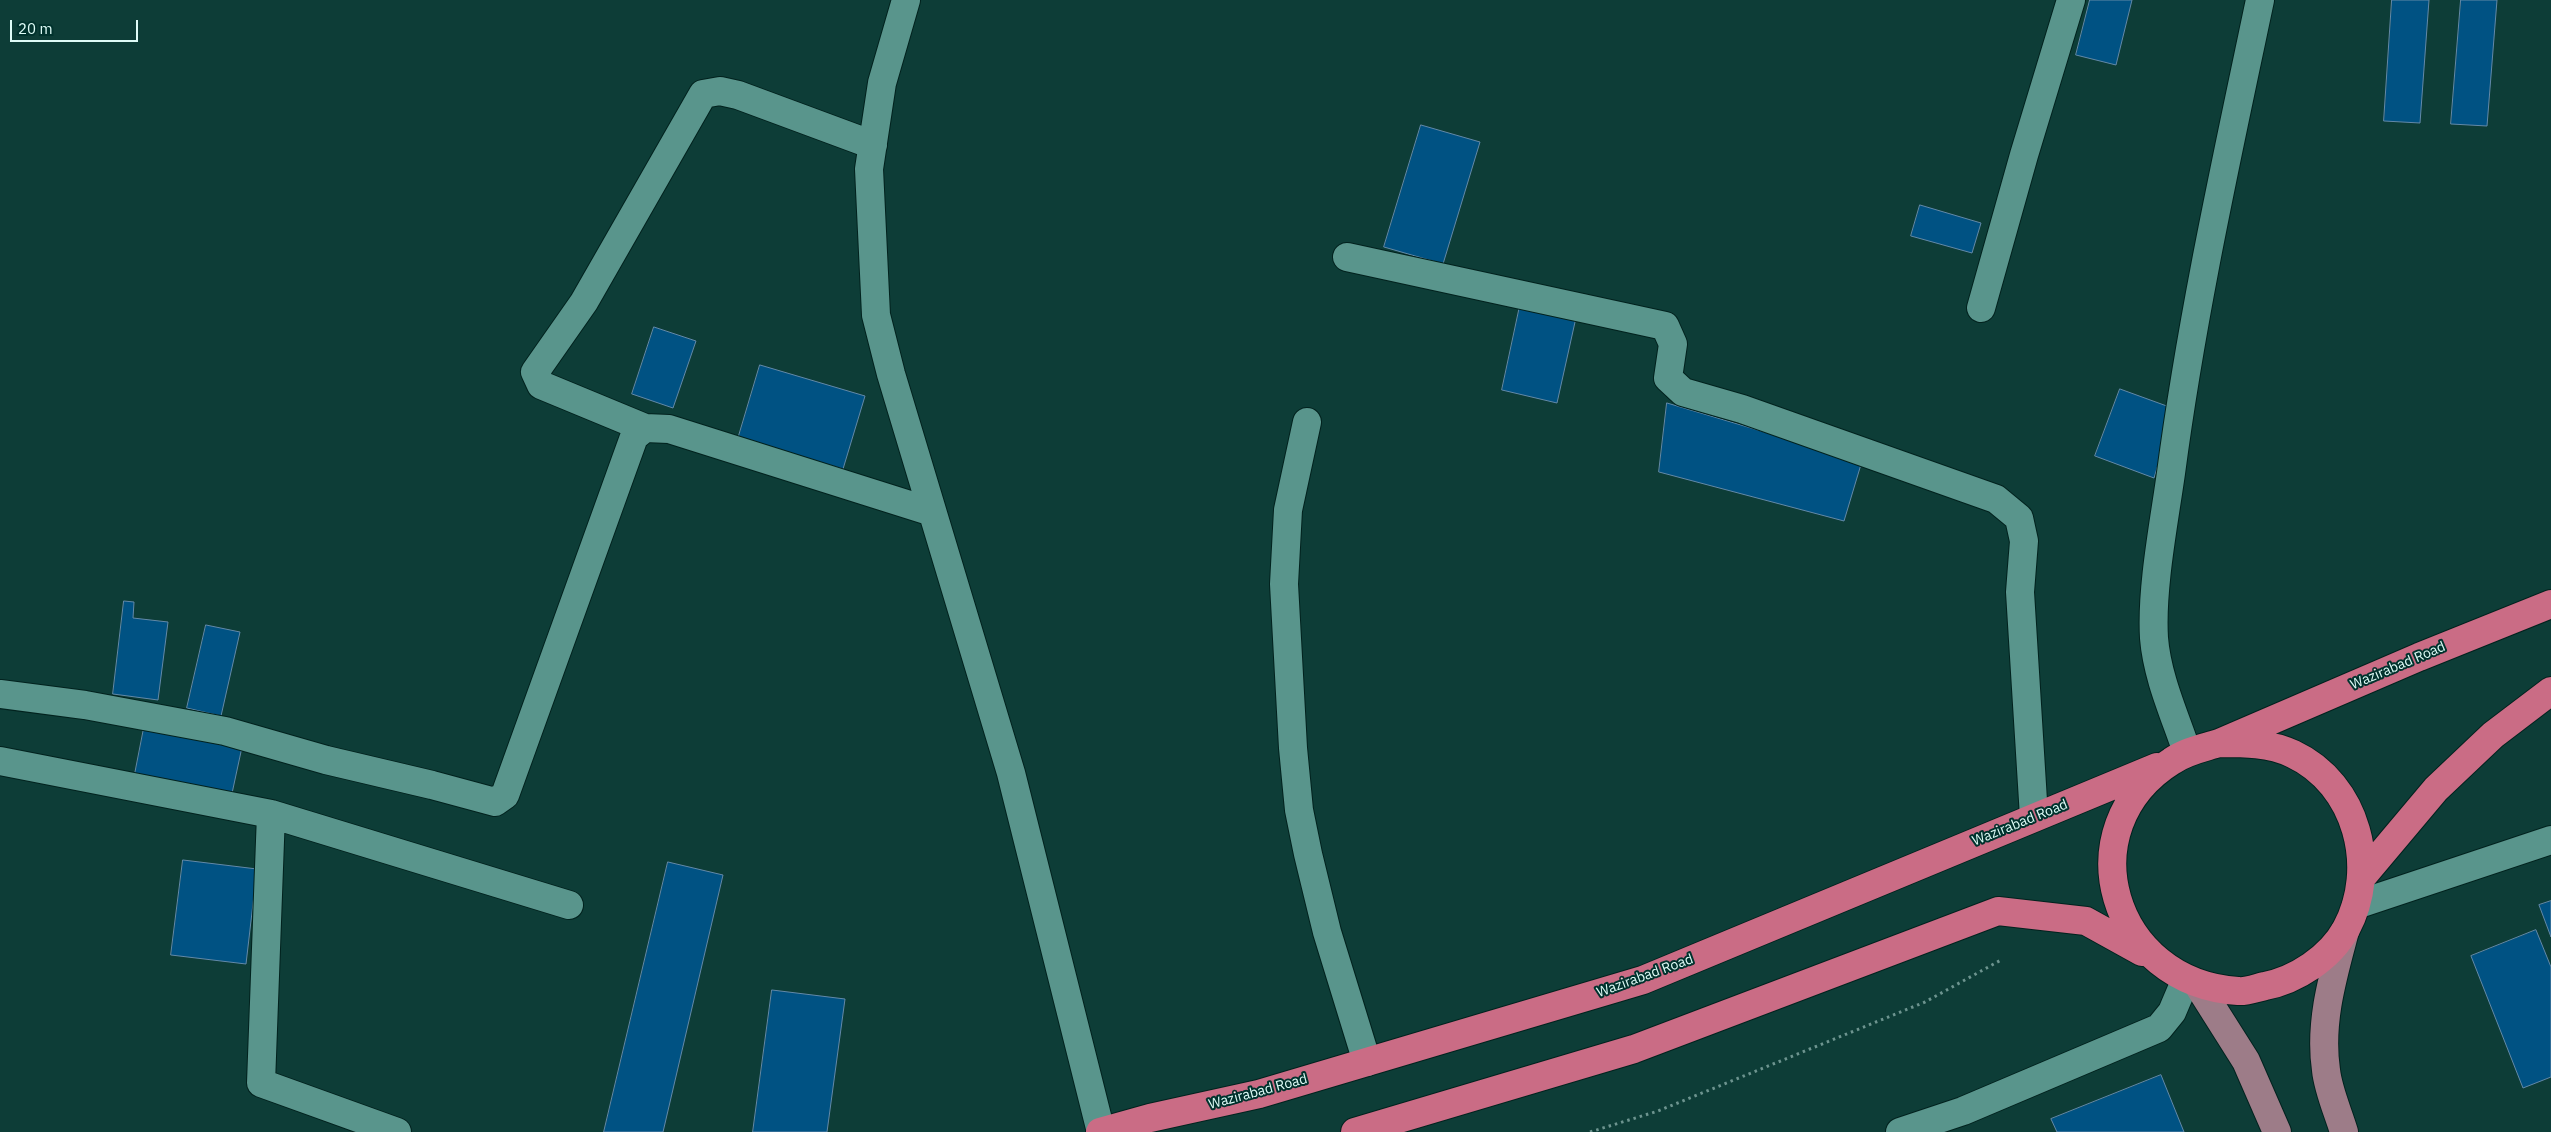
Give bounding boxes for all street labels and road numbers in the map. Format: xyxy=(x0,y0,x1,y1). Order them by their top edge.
street label: Wazirabad Road xyxy=(2348,638,2448,694)
street label: Wazirabad Road xyxy=(1970,796,2070,850)
street label: Wazirabad Road xyxy=(1594,951,1696,1001)
street label: Wazirabad Road xyxy=(1207,1071,1309,1113)

